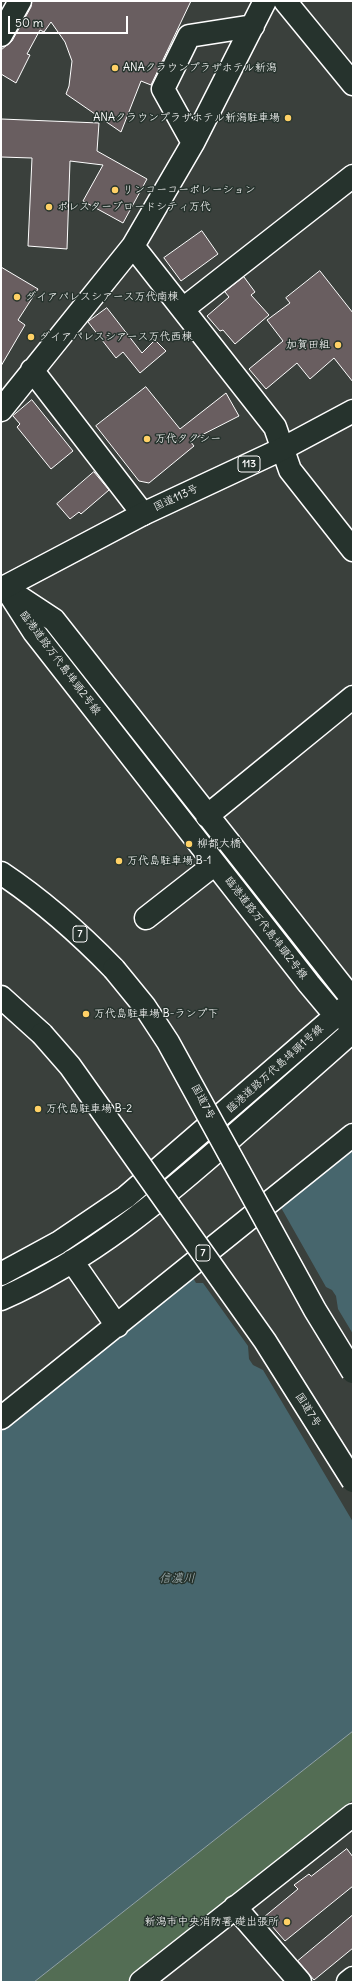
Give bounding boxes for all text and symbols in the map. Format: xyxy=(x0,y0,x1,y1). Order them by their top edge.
scale bar xyxy=(10,8,130,34)
text: 50 m xyxy=(15,15,43,30)
place label: ANAクラウンプラザホテル新潟 xyxy=(123,61,277,75)
marker: ANAクラウンプラザホテル新潟 xyxy=(110,63,120,73)
place label: ANAクラウンプラザホテル新潟駐車場 xyxy=(93,111,280,125)
marker: ANAクラウンプラザホテル新潟駐車場 xyxy=(283,113,293,123)
place label: リンコーコーポレーション xyxy=(123,183,255,197)
marker: リンコーコーポレーション xyxy=(110,185,120,195)
place label: ポレスターブロードシティ万代 xyxy=(57,200,211,214)
marker: ポレスターブロードシティ万代 xyxy=(44,202,54,212)
place label: ダイアパレスシアース万代南棟 xyxy=(25,290,179,304)
marker: ダイアパレスシアース万代南棟 xyxy=(12,292,22,302)
place label: ダイアパレスシアース万代西棟 xyxy=(39,330,193,344)
marker: ダイアパレスシアース万代西棟 xyxy=(26,332,36,342)
place label: 加賀田組 xyxy=(286,338,330,352)
marker: 加賀田組 xyxy=(333,340,343,350)
place label: 万代タクシー xyxy=(155,432,221,446)
marker: 万代タクシー xyxy=(142,434,152,444)
road number: 113 xyxy=(238,456,260,472)
street label: 国道113号 xyxy=(151,482,201,514)
street label: 臨港道路万代島埠頭2号線 xyxy=(17,608,103,718)
place label: 柳都大橋 xyxy=(197,837,241,851)
marker: 柳都大橋 xyxy=(184,839,194,849)
place label: 万代島駐車場 B-1 xyxy=(127,854,211,868)
marker: 万代島駐車場 B-1 xyxy=(114,856,124,866)
street label: 臨港道路万代島埠頭2号線 xyxy=(222,874,310,982)
road number: 7 xyxy=(73,926,87,942)
place label: 万代島駐車場 B-ランプ下 xyxy=(94,1007,219,1021)
marker: 万代島駐車場 B-ランプ下 xyxy=(81,1009,91,1019)
street label: 臨港道路万代島埠頭1号線 xyxy=(224,1022,326,1116)
street label: 国道7号 xyxy=(188,1082,218,1122)
place label: 万代島駐車場 B-2 xyxy=(46,1102,132,1116)
marker: 万代島駐車場 B-2 xyxy=(33,1104,43,1114)
road number: 7 xyxy=(196,1245,210,1261)
street label: 国道7号 xyxy=(292,1390,324,1430)
water label: 信濃川 xyxy=(159,1572,195,1586)
place label: 新潟市中央消防署 礎出張所 xyxy=(144,1915,279,1929)
marker: 新潟市中央消防署 礎出張所 xyxy=(282,1917,292,1927)

